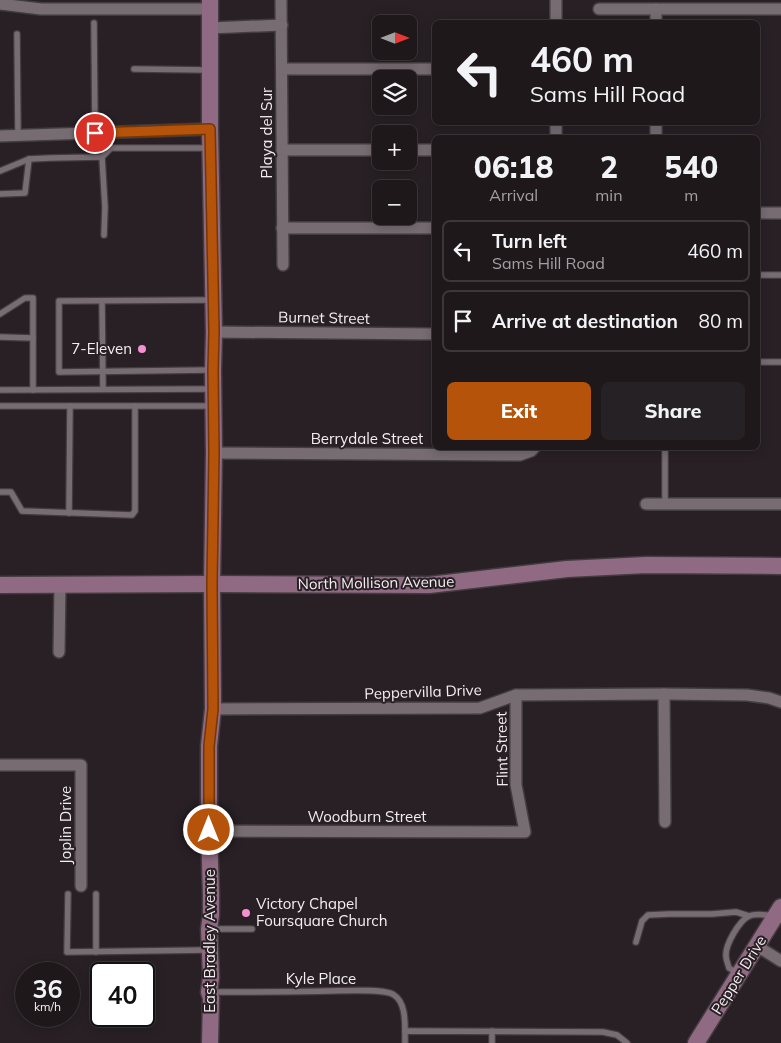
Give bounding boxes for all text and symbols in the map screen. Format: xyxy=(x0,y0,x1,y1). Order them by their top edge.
north arrow xyxy=(372,15,418,60)
map controls xyxy=(372,15,417,225)
text: 460 m xyxy=(530,37,634,81)
icon: left xyxy=(447,40,512,105)
button: layers xyxy=(372,70,417,115)
text: Sams Hill Road xyxy=(530,80,685,108)
street label: Playa del Sur xyxy=(257,87,276,179)
pin xyxy=(74,112,116,154)
icon: arrive xyxy=(81,119,109,147)
button: + xyxy=(372,125,417,170)
text: 06:18 xyxy=(474,148,554,186)
text: 2 xyxy=(600,148,618,186)
text: 540 xyxy=(664,148,718,186)
button: − xyxy=(372,180,417,225)
text: Arrival xyxy=(489,185,538,205)
text: min xyxy=(595,185,623,205)
text: m xyxy=(684,185,698,205)
text: Turn left xyxy=(492,229,567,253)
icon: left xyxy=(449,237,477,265)
text: 460 m xyxy=(687,239,743,263)
text: Sams Hill Road xyxy=(492,253,605,273)
street label: Burnet Street xyxy=(278,307,370,328)
icon: arrive xyxy=(449,307,477,335)
text: Arrive at destination xyxy=(492,309,678,333)
text: 80 m xyxy=(699,309,743,333)
place label: 7-Eleven xyxy=(71,339,132,358)
marker: 7-Eleven xyxy=(136,343,148,355)
button: Exit xyxy=(447,382,591,440)
button: Share xyxy=(601,382,745,440)
street label: Berrydale Street xyxy=(311,429,423,448)
street label: North Mollison Avenue xyxy=(298,572,454,593)
street label: Peppervilla Drive xyxy=(364,680,482,703)
street label: Flint Street xyxy=(491,711,512,787)
street label: Joplin Drive xyxy=(56,786,75,864)
position arrow xyxy=(182,803,234,855)
street label: Woodburn Street xyxy=(307,807,427,826)
street label: East Bradley Avenue xyxy=(200,869,219,1013)
place label: Victory Chapel Foursquare Church xyxy=(256,894,388,930)
marker: Victory Chapel Foursquare Church xyxy=(240,907,252,919)
street label: Pepper Drive xyxy=(707,932,770,1018)
speed limit sign: 40 xyxy=(90,962,155,1027)
street label: Kyle Place xyxy=(286,969,356,988)
text: 36 xyxy=(32,973,63,1004)
text: km/h xyxy=(34,999,61,1014)

